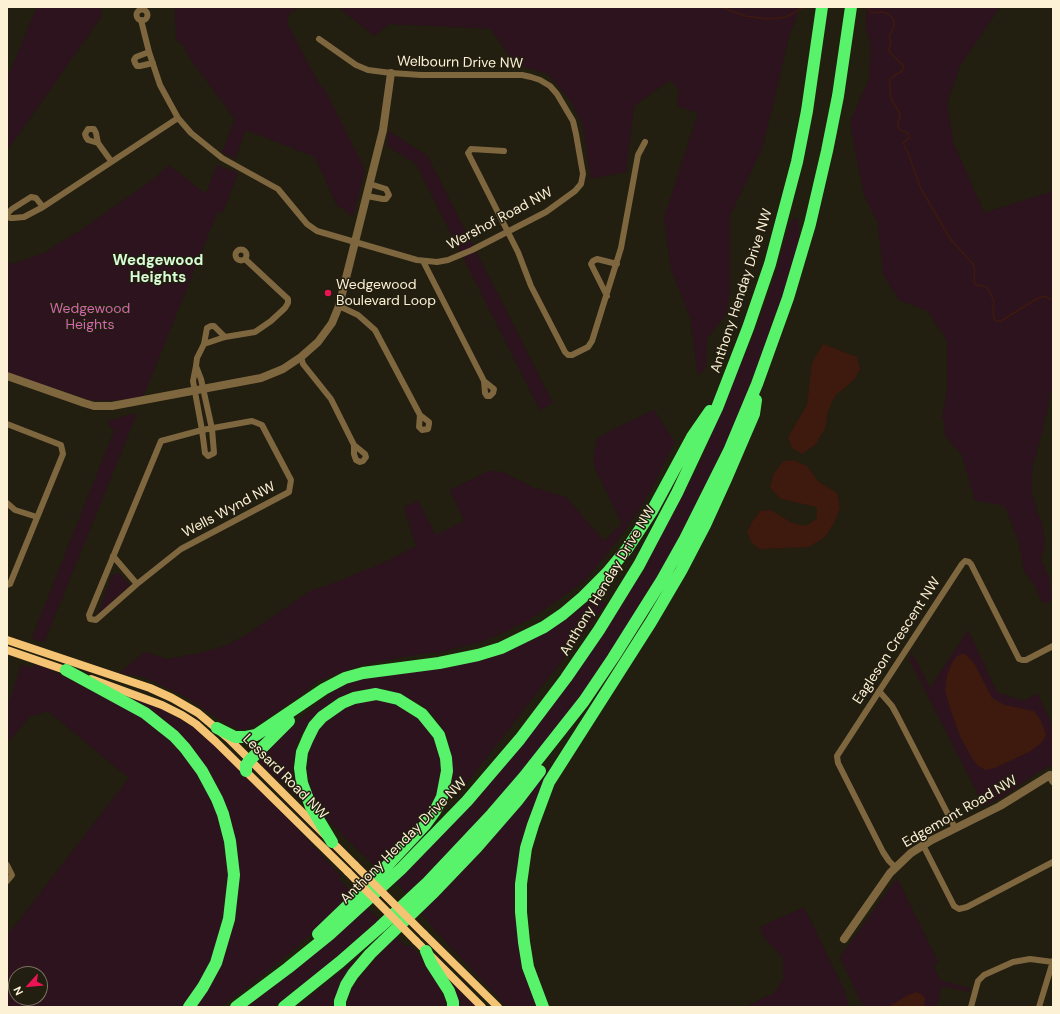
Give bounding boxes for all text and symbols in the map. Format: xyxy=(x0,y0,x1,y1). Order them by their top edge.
street label: Welbourn Drive NW xyxy=(397,54,523,72)
street label: Wershof Road NW xyxy=(444,184,556,254)
street label: Anthony Henday Drive NW xyxy=(707,207,777,375)
district label: Wedgewood Heights xyxy=(113,252,203,287)
place label: Wedgewood Boulevard Loop xyxy=(336,277,436,310)
marker: Wedgewood Boulevard Loop xyxy=(323,288,333,298)
park label: Wedgewood Heights xyxy=(50,301,130,334)
street label: Wells Wynd NW xyxy=(180,478,278,542)
street label: Anthony Henday Drive NW xyxy=(557,503,659,659)
street label: Eagleson Crescent NW xyxy=(850,574,944,708)
street label: Lessard Road NW xyxy=(239,731,331,823)
street label: Edgemont Road NW xyxy=(900,772,1020,852)
street label: Anthony Henday Drive NW xyxy=(337,774,471,908)
north arrow xyxy=(8,966,48,1006)
text: N xyxy=(10,984,26,998)

